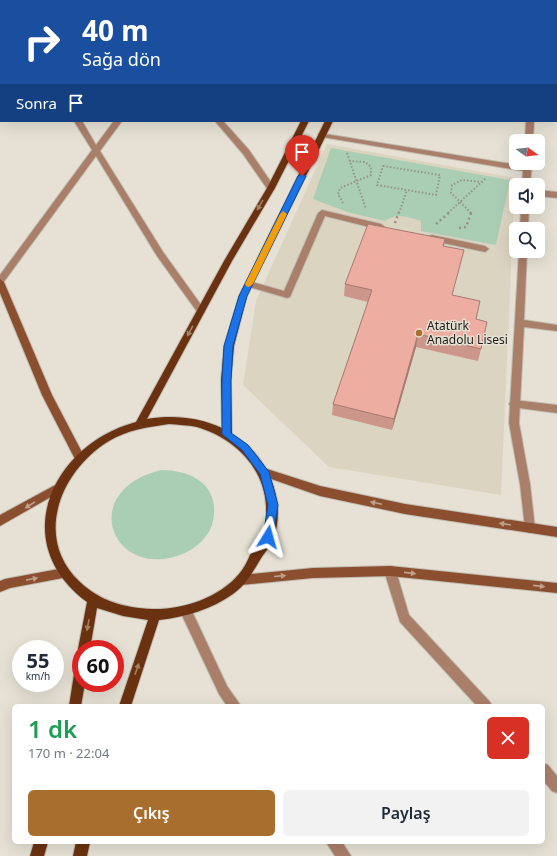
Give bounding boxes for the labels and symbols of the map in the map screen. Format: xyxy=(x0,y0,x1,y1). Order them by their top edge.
north arrow xyxy=(509,134,545,170)
pin xyxy=(285,135,319,176)
one-way arrow xyxy=(257,199,264,211)
place label: Atatürk Anadolu Lisesi xyxy=(427,317,508,348)
one-way arrow xyxy=(187,325,194,337)
marker: Atatürk Anadolu Lisesi xyxy=(414,328,424,338)
one-way arrow xyxy=(370,499,383,505)
one-way arrow xyxy=(24,501,36,508)
position arrow xyxy=(247,516,289,558)
one-way arrow xyxy=(499,521,511,527)
one-way arrow xyxy=(404,569,416,576)
one-way arrow xyxy=(274,573,286,579)
one-way arrow xyxy=(26,576,38,582)
one-way arrow xyxy=(533,583,545,589)
one-way arrow xyxy=(85,618,91,631)
speed limit sign: 60 xyxy=(72,640,124,692)
one-way arrow xyxy=(134,663,140,675)

